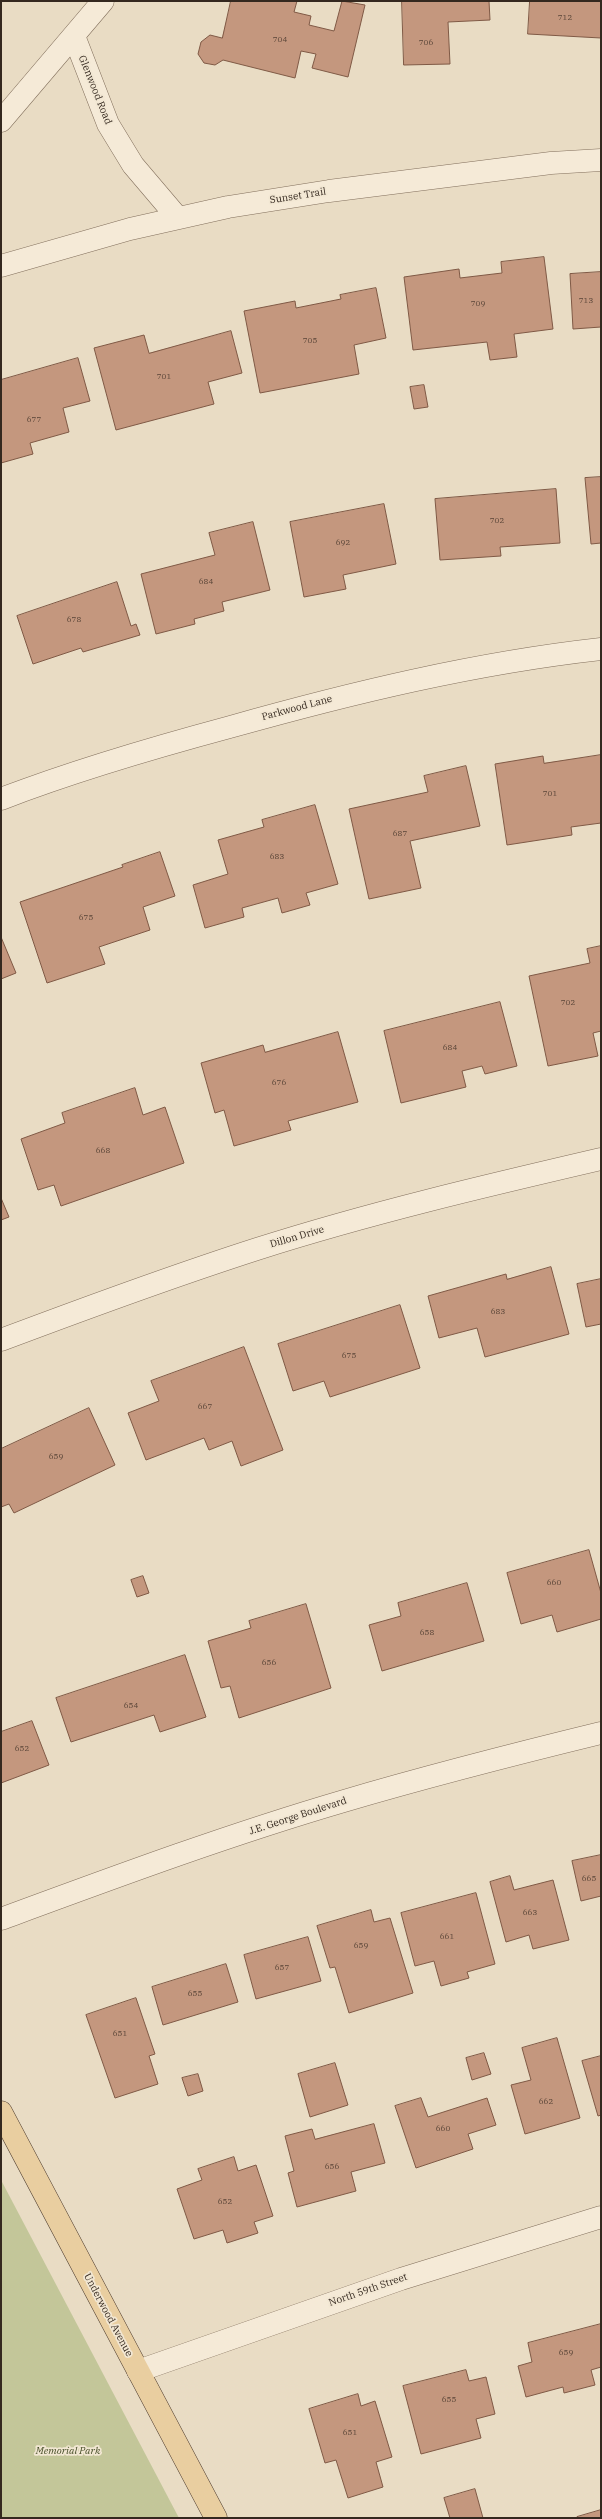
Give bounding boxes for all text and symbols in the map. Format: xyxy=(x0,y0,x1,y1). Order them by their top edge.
house number: 712 xyxy=(558,13,572,23)
house number: 704 xyxy=(273,35,287,45)
house number: 706 xyxy=(419,38,433,48)
street label: Glenwood Road xyxy=(76,54,114,126)
street label: Sunset Trail xyxy=(269,186,327,206)
house number: 713 xyxy=(579,296,593,306)
house number: 709 xyxy=(471,299,485,309)
house number: 705 xyxy=(303,336,317,346)
house number: 701 xyxy=(157,372,171,382)
house number: 677 xyxy=(27,415,41,425)
house number: 702 xyxy=(490,516,504,526)
house number: 692 xyxy=(336,538,350,548)
house number: 684 xyxy=(199,577,213,587)
house number: 678 xyxy=(67,615,81,625)
street label: Parkwood Lane xyxy=(260,693,334,723)
house number: 701 xyxy=(543,789,557,799)
house number: 687 xyxy=(393,829,407,839)
house number: 683 xyxy=(270,852,284,862)
house number: 675 xyxy=(79,913,93,923)
house number: 702 xyxy=(561,998,575,1008)
house number: 684 xyxy=(443,1043,457,1053)
house number: 676 xyxy=(272,1078,286,1088)
house number: 668 xyxy=(96,1146,110,1156)
street label: Dillon Drive xyxy=(269,1224,325,1250)
house number: 683 xyxy=(491,1307,505,1317)
house number: 675 xyxy=(342,1351,356,1361)
house number: 667 xyxy=(198,1402,212,1412)
house number: 659 xyxy=(49,1452,63,1462)
house number: 660 xyxy=(547,1578,561,1588)
house number: 658 xyxy=(420,1628,434,1638)
house number: 656 xyxy=(262,1658,276,1668)
house number: 654 xyxy=(124,1701,138,1711)
house number: 652 xyxy=(15,1744,29,1754)
street label: J.E. George Boulevard xyxy=(248,1795,348,1837)
house number: 665 xyxy=(582,1874,596,1884)
house number: 663 xyxy=(523,1908,537,1918)
house number: 661 xyxy=(440,1932,454,1942)
house number: 659 xyxy=(354,1941,368,1951)
house number: 657 xyxy=(275,1963,289,1973)
house number: 655 xyxy=(188,1989,202,1999)
house number: 651 xyxy=(113,2029,127,2039)
house number: 662 xyxy=(539,2097,553,2107)
house number: 660 xyxy=(436,2124,450,2134)
house number: 656 xyxy=(325,2162,339,2172)
house number: 652 xyxy=(218,2197,232,2207)
street label: Underwood Avenue xyxy=(81,2271,135,2359)
street label: North 59th Street xyxy=(327,2271,409,2309)
house number: 659 xyxy=(559,2348,573,2358)
house number: 655 xyxy=(442,2395,456,2405)
house number: 651 xyxy=(343,2428,357,2438)
park label: Memorial Park xyxy=(36,2445,100,2457)

